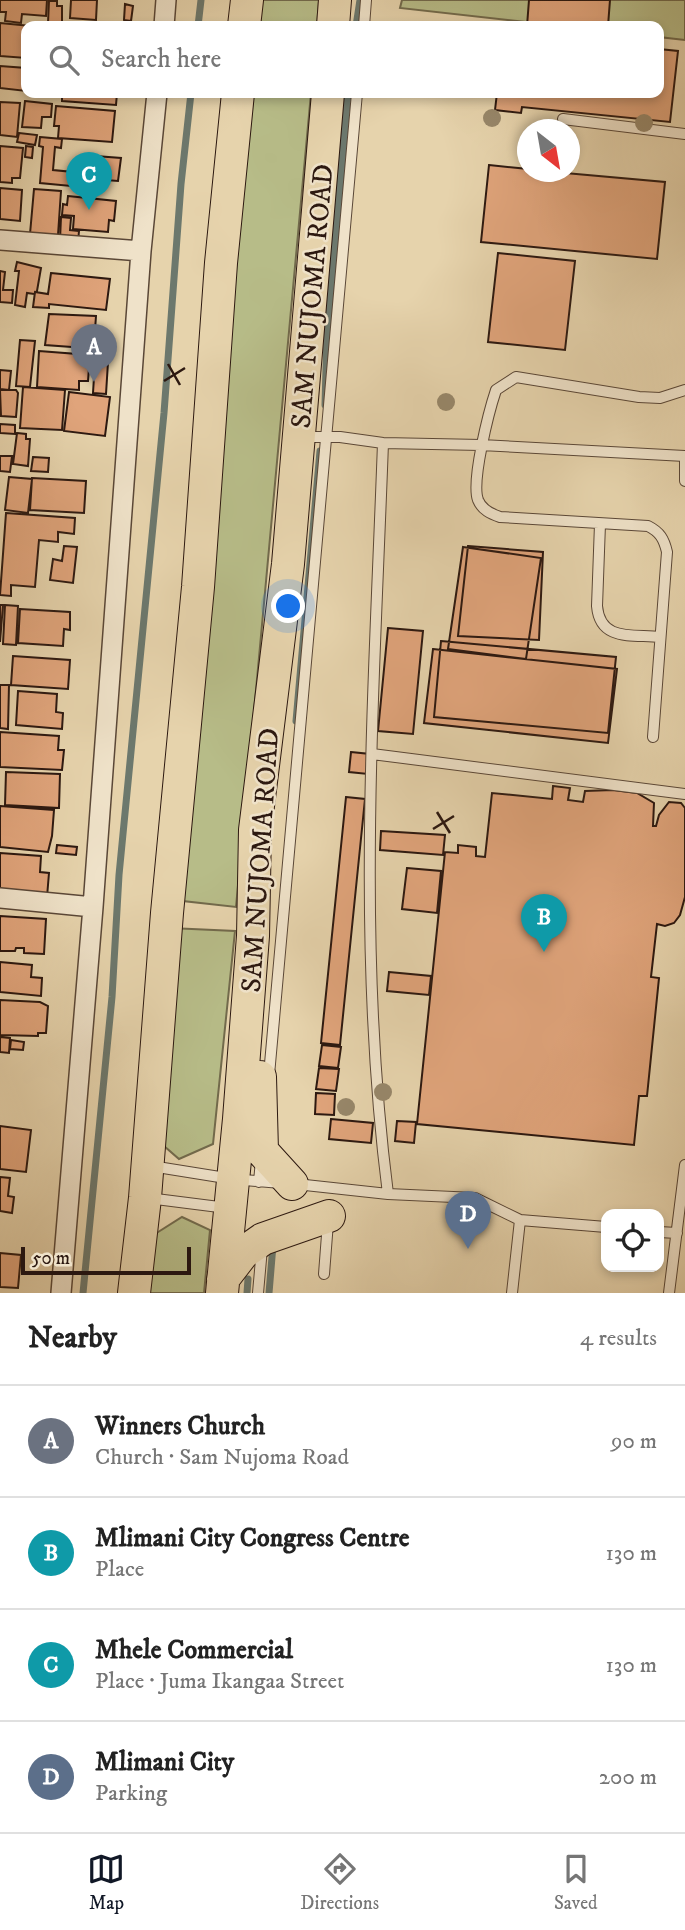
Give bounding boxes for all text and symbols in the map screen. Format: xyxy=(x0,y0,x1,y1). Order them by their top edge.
search box xyxy=(21,21,664,98)
icon: search xyxy=(45,41,83,79)
text: Search here xyxy=(101,43,221,76)
north arrow xyxy=(517,119,580,182)
pin: C xyxy=(66,152,112,210)
street label: SAM NUJOMA ROAD xyxy=(283,162,341,430)
pin: A xyxy=(71,324,117,382)
your location xyxy=(271,589,305,623)
street label: SAM NUJOMA ROAD xyxy=(234,727,287,994)
pin: B xyxy=(521,894,567,952)
pin: D xyxy=(445,1191,491,1249)
map controls xyxy=(601,1209,664,1272)
button: locate xyxy=(601,1209,664,1272)
scale bar xyxy=(21,1244,191,1276)
text: 50 m xyxy=(32,1247,70,1270)
text: Nearby xyxy=(28,1320,117,1357)
text: 4 results xyxy=(580,1324,657,1353)
text: Winners Church xyxy=(95,1410,265,1443)
text: A xyxy=(44,1427,58,1456)
text: 90 m xyxy=(611,1427,657,1456)
text: Church · Sam Nujoma Road xyxy=(95,1443,349,1472)
text: Mlimani City Congress Centre xyxy=(95,1522,410,1555)
text: B xyxy=(44,1539,58,1568)
text: 130 m xyxy=(605,1539,657,1568)
text: Place xyxy=(95,1555,144,1584)
text: Mhele Commercial xyxy=(95,1634,293,1667)
text: C xyxy=(43,1651,59,1680)
text: 130 m xyxy=(605,1651,657,1680)
text: Place · Juma Ikangaa Street xyxy=(95,1667,344,1696)
text: Mlimani City xyxy=(95,1746,234,1779)
text: D xyxy=(42,1763,60,1792)
text: 200 m xyxy=(599,1763,657,1792)
text: Parking xyxy=(95,1779,167,1808)
tab: Map xyxy=(87,1850,125,1915)
tab: Directions xyxy=(300,1850,379,1915)
tab: Saved xyxy=(554,1850,598,1915)

